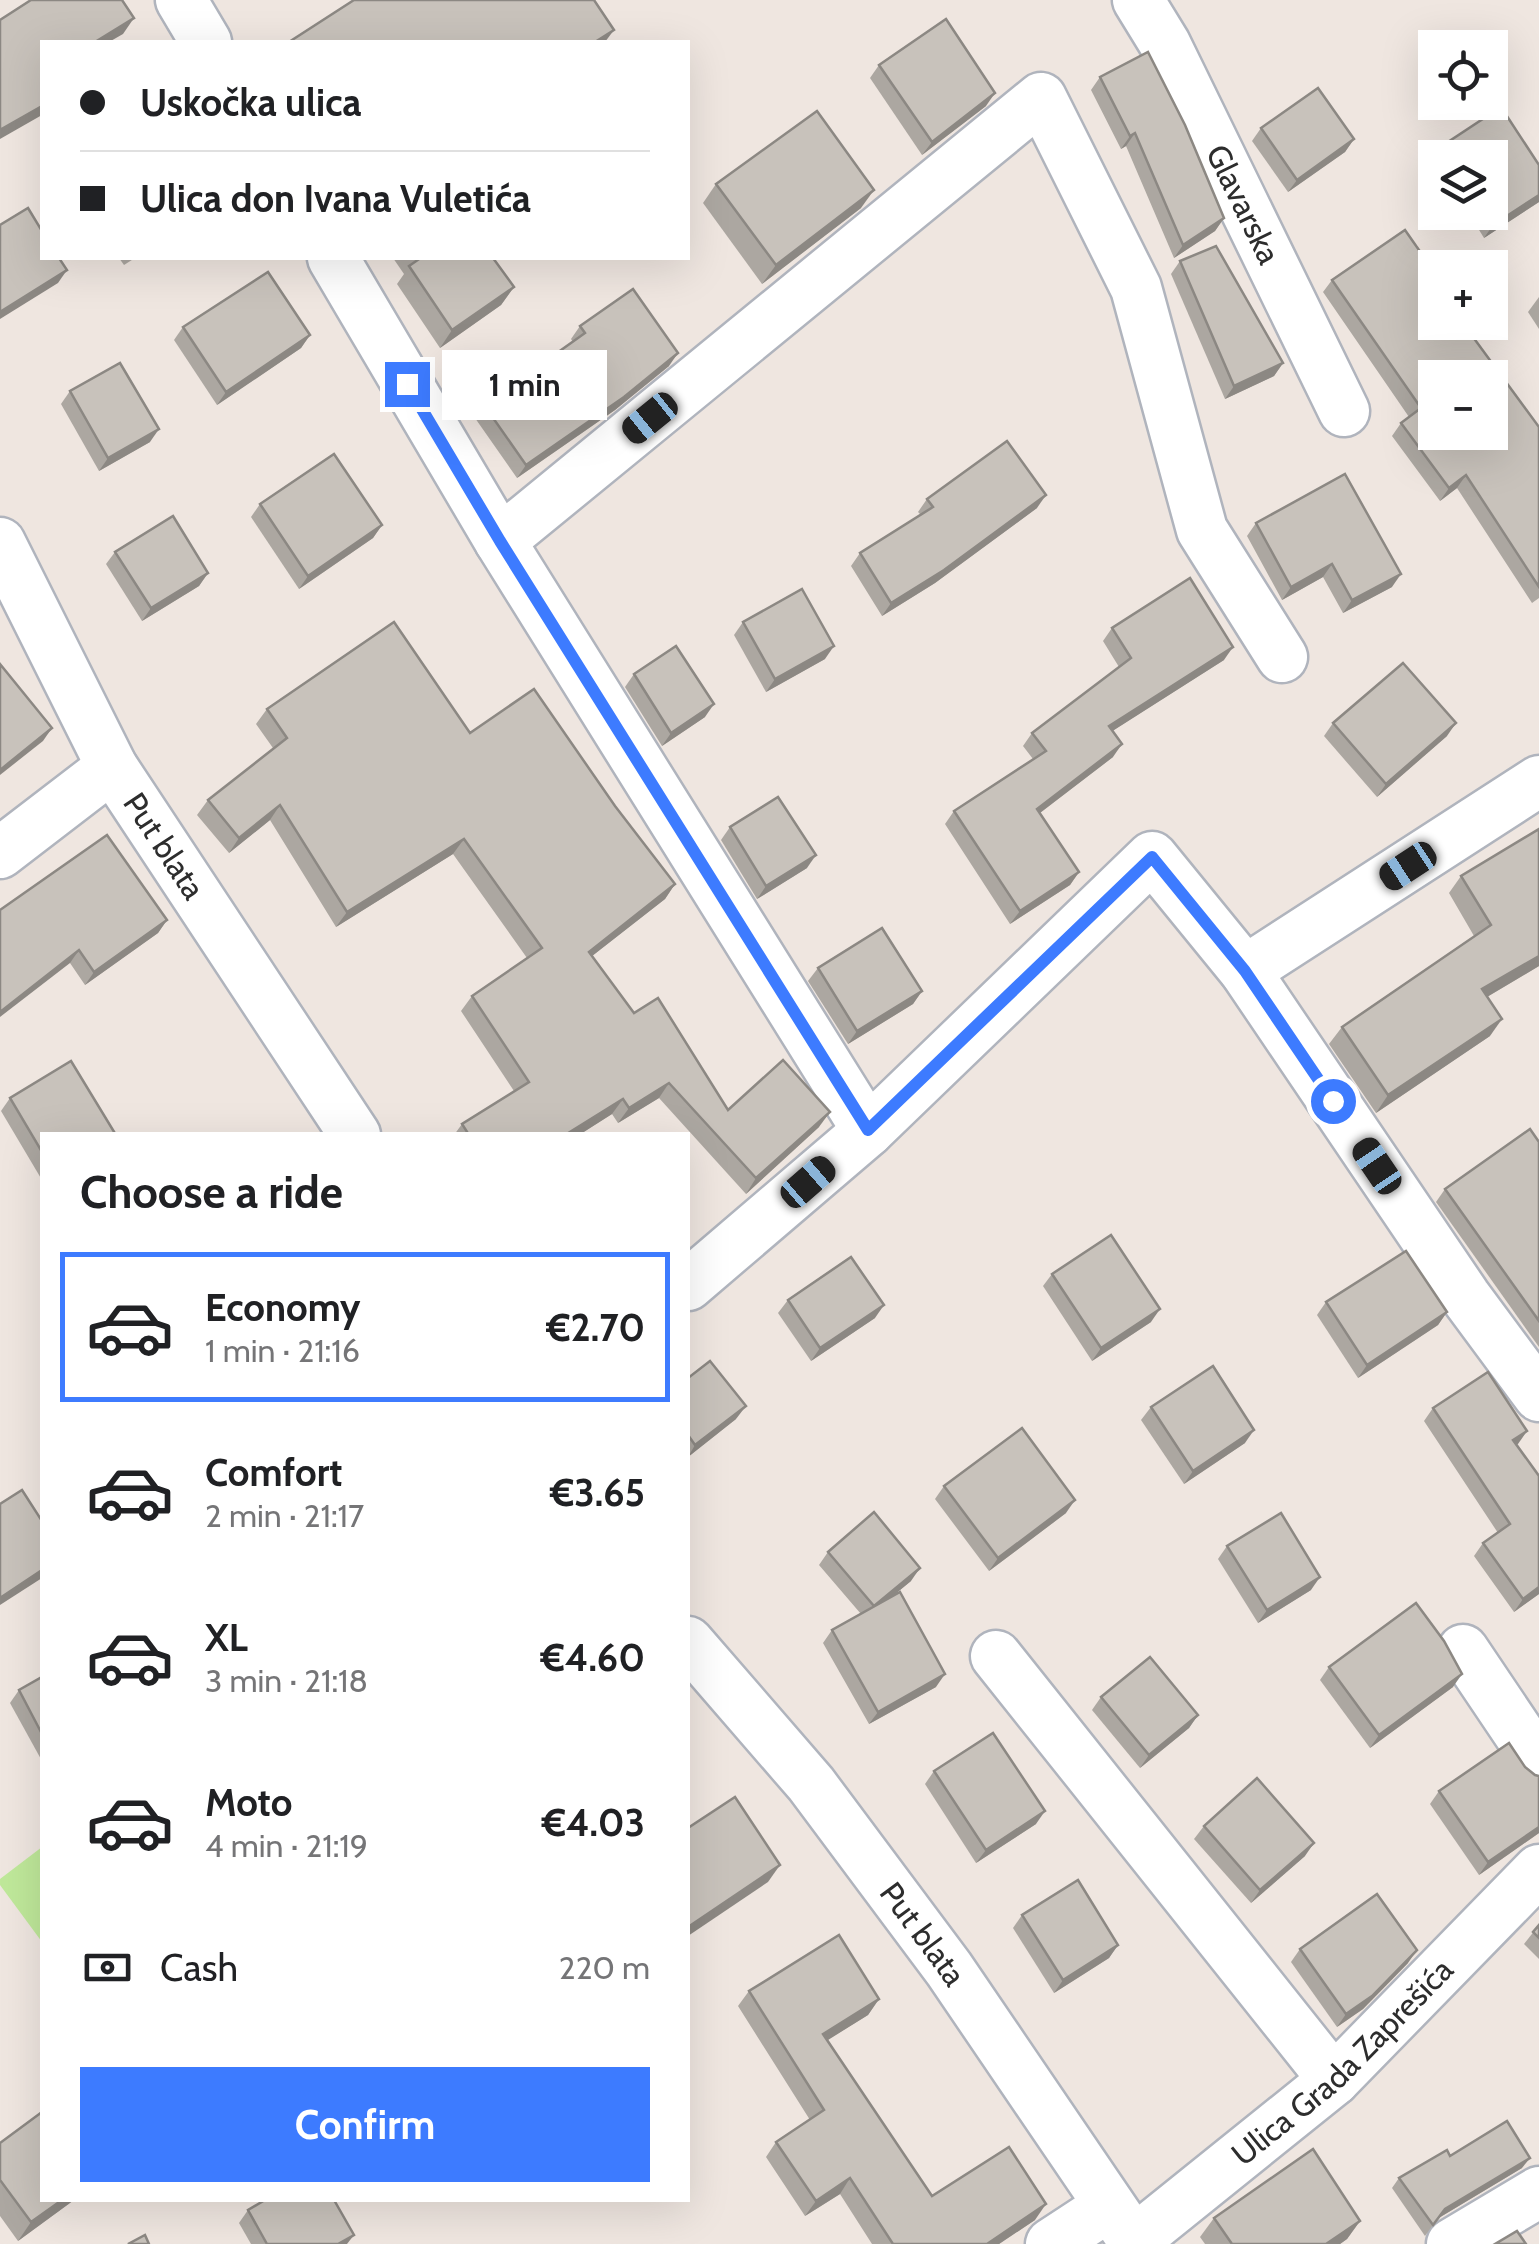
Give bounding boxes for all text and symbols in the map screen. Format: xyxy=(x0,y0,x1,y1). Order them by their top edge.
map controls xyxy=(1418,30,1508,450)
button: locate xyxy=(1418,30,1508,120)
text: Uskočka ulica xyxy=(140,79,361,126)
street label: Glavarska xyxy=(1198,138,1289,271)
button: layers xyxy=(1418,140,1508,230)
text: Ulica don Ivana Vuletića xyxy=(140,175,531,222)
button: + xyxy=(1418,250,1508,340)
callout: 1 min xyxy=(442,349,607,419)
button: − xyxy=(1418,360,1508,450)
route end xyxy=(385,362,430,407)
text: 1 min xyxy=(488,365,561,404)
car xyxy=(617,387,683,449)
street label: Put blata xyxy=(115,785,214,907)
car xyxy=(1375,837,1441,895)
route start xyxy=(1311,1079,1356,1124)
car xyxy=(1348,1133,1406,1199)
car xyxy=(776,1151,840,1213)
text: Choose a ride xyxy=(80,1165,343,1219)
icon: car xyxy=(85,1282,175,1372)
text: Economy xyxy=(205,1284,360,1331)
text: €2.70 xyxy=(546,1304,645,1351)
text: 1 min · 21:16 xyxy=(205,1331,360,1370)
icon: car xyxy=(85,1447,175,1537)
text: Comfort xyxy=(205,1449,342,1496)
text: €3.65 xyxy=(550,1469,645,1516)
text: 2 min · 21:17 xyxy=(205,1496,364,1535)
icon: car xyxy=(85,1612,175,1702)
text: XL xyxy=(205,1614,248,1661)
text: €4.60 xyxy=(540,1634,645,1681)
text: 3 min · 21:18 xyxy=(205,1661,368,1700)
icon: car xyxy=(85,1777,175,1867)
text: Moto xyxy=(205,1779,292,1826)
text: €4.03 xyxy=(542,1799,645,1846)
text: 4 min · 21:19 xyxy=(205,1826,368,1865)
street label: Put blata xyxy=(872,1874,975,1993)
icon: cash xyxy=(80,1940,135,1995)
text: Cash xyxy=(160,1944,238,1991)
text: 220 m xyxy=(559,1948,650,1987)
street label: Ulica Grada Zaprešića xyxy=(1224,1950,1461,2174)
button: Confirm xyxy=(80,2067,650,2182)

